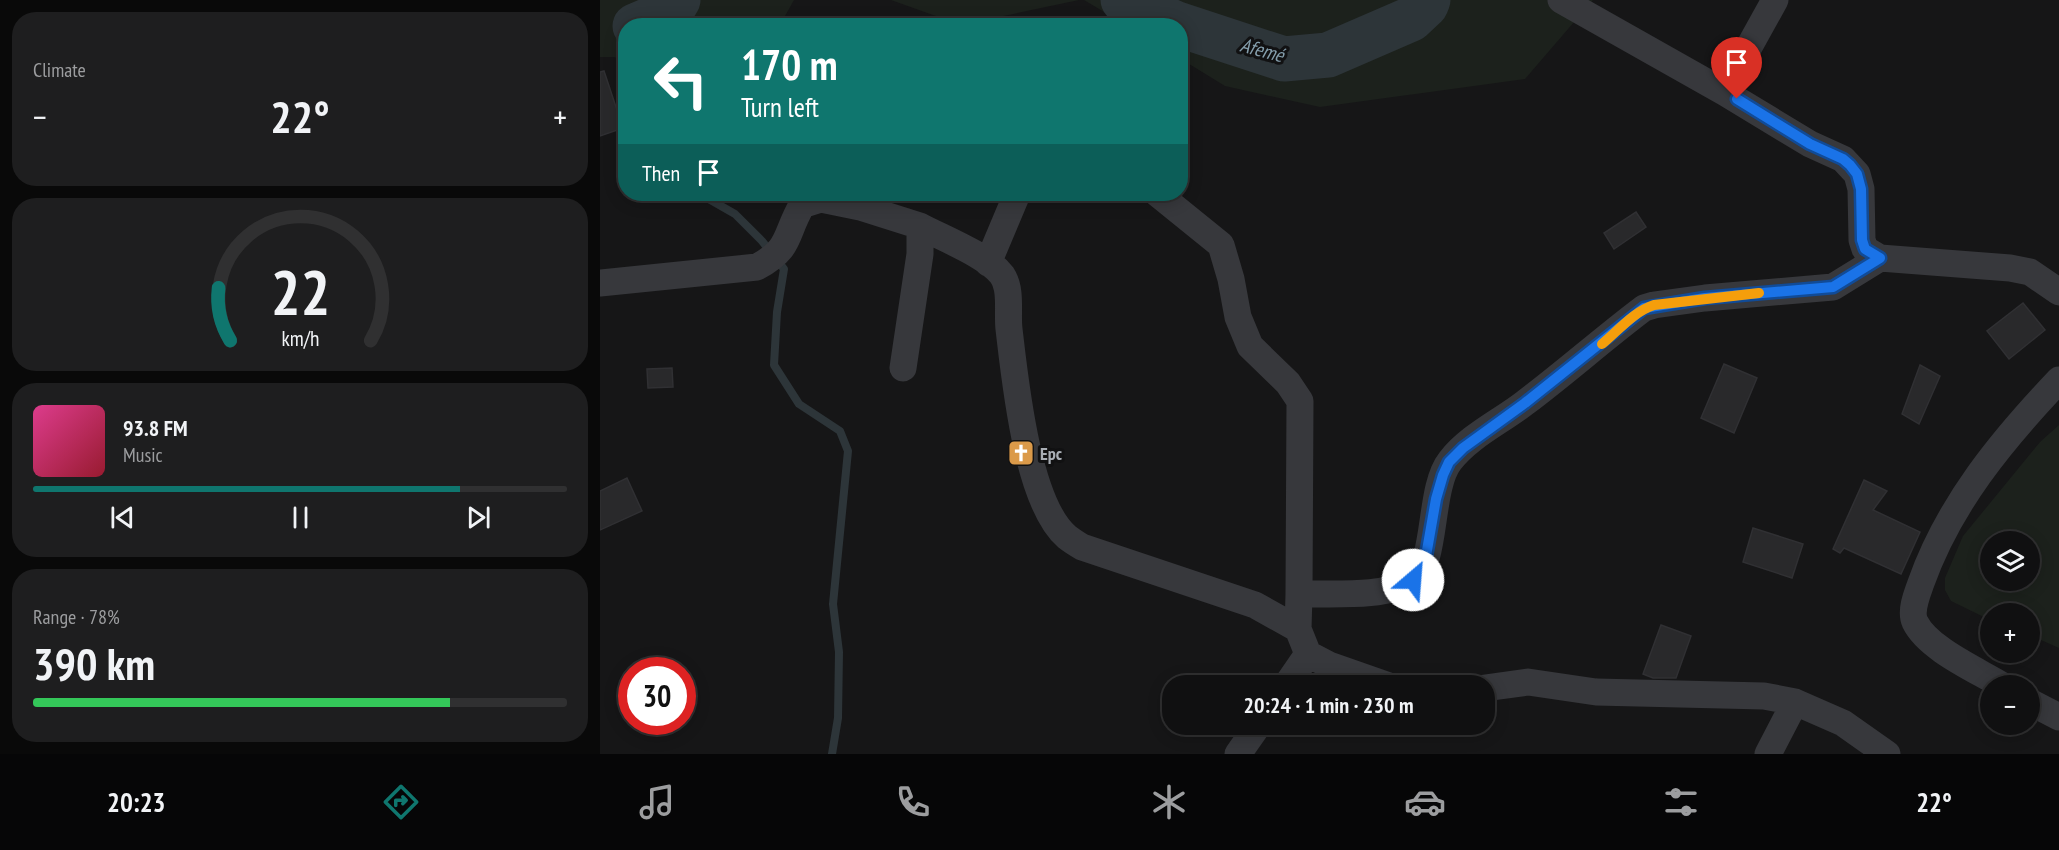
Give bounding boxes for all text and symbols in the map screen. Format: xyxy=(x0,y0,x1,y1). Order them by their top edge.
water label: Afemé xyxy=(1237,32,1288,69)
text: 170 m xyxy=(741,37,838,92)
pin xyxy=(1711,37,1762,99)
icon: left xyxy=(642,42,720,120)
icon: arrive xyxy=(1720,46,1753,79)
text: Climate xyxy=(33,57,86,83)
text: 22° xyxy=(270,87,330,145)
text: Turn left xyxy=(741,90,819,124)
text: − xyxy=(33,95,47,138)
text: + xyxy=(553,95,567,138)
icon: arrive xyxy=(692,156,725,189)
text: Then xyxy=(642,159,680,187)
text: 22 xyxy=(270,251,330,332)
text: km/h xyxy=(281,325,319,353)
text: 93.8 FM xyxy=(123,414,188,442)
church icon: Epc xyxy=(1006,438,1036,468)
text: Music xyxy=(123,442,163,468)
place label: Epc xyxy=(1040,442,1063,465)
icon: previous xyxy=(106,501,139,534)
icon: pause xyxy=(284,501,317,534)
icon: next xyxy=(462,501,495,534)
map controls xyxy=(1980,531,2040,735)
button: layers xyxy=(1980,531,2040,591)
position arrow xyxy=(1381,548,1445,612)
button: + xyxy=(1980,603,2040,663)
text: Range · 78% xyxy=(33,604,120,630)
text: 390 km xyxy=(33,634,155,692)
speed limit sign: 30 xyxy=(618,657,696,735)
button: − xyxy=(1980,675,2040,735)
text: 20:24 · 1 min · 230 m xyxy=(1243,691,1414,719)
icon: directions xyxy=(380,781,422,823)
icon: music xyxy=(636,781,678,823)
icon: phone xyxy=(892,781,934,823)
icon: climate xyxy=(1148,781,1190,823)
icon: car xyxy=(1404,781,1446,823)
icon: filters xyxy=(1660,781,1702,823)
text: 20:23 xyxy=(107,785,165,819)
text: 22° xyxy=(1916,785,1952,819)

